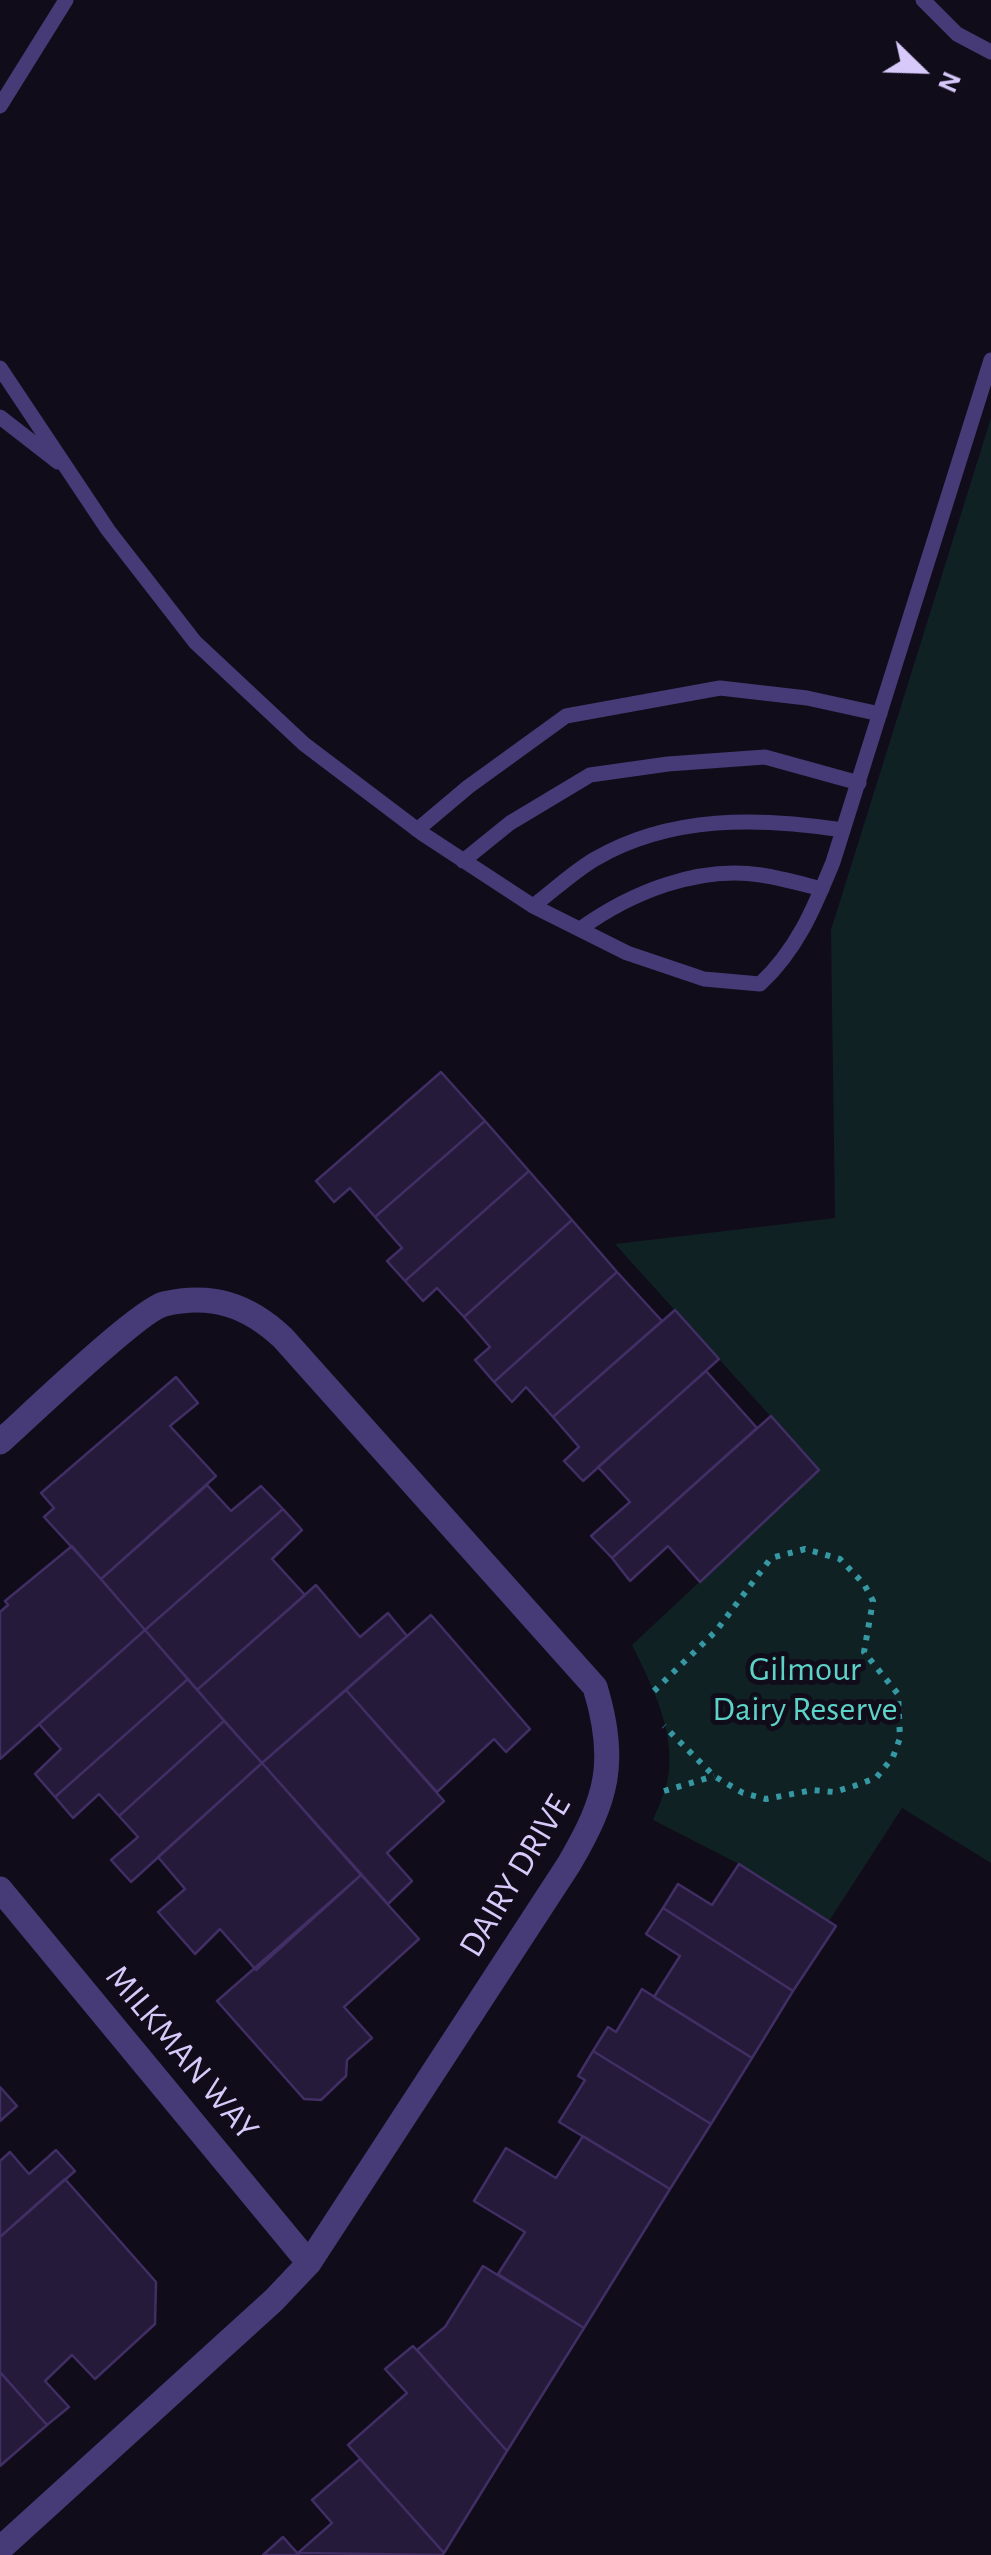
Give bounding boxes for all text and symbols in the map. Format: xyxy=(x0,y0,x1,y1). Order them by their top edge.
north arrow xyxy=(871,20,971,120)
text: N xyxy=(932,67,965,96)
park label: Gilmour Dairy Reserve xyxy=(712,1648,898,1730)
street label: DAIRY DRIVE xyxy=(450,1787,580,1965)
street label: MILKMAN WAY xyxy=(97,1957,267,2149)

